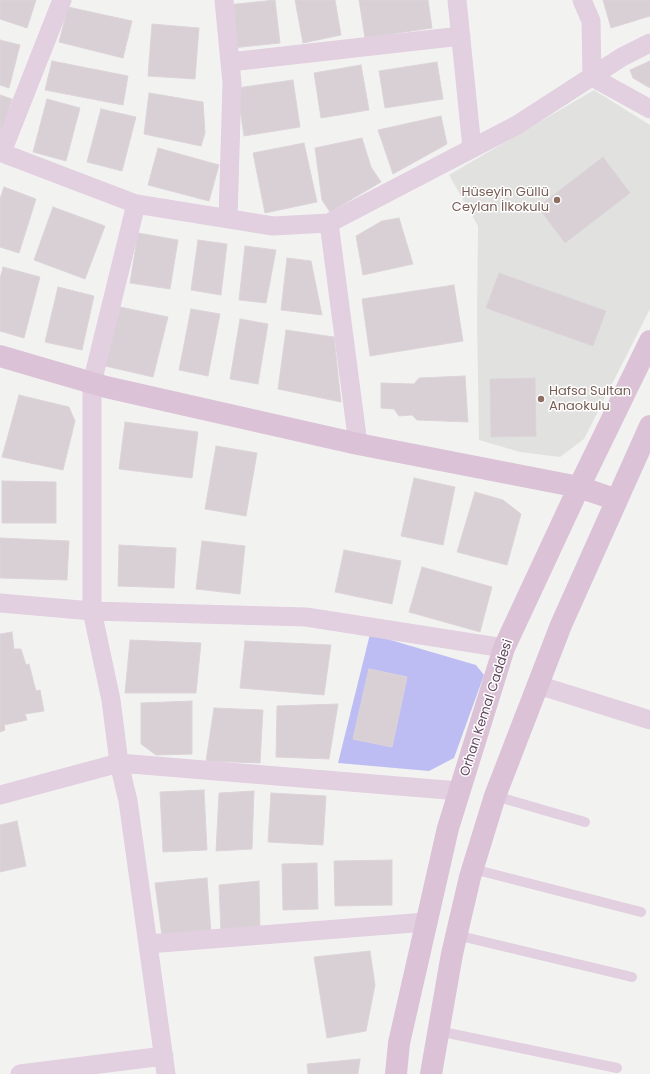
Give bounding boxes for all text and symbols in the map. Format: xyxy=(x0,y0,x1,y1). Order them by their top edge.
place label: Hüseyin Güllü Ceylan İlkokulu xyxy=(452,185,549,216)
marker: Hüseyin Güllü Ceylan İlkokulu xyxy=(552,195,562,205)
place label: Hafsa Sultan Anaokulu xyxy=(549,384,631,415)
marker: Hafsa Sultan Anaokulu xyxy=(536,394,546,404)
street label: Orhan Kemal Caddesi xyxy=(457,638,517,778)

